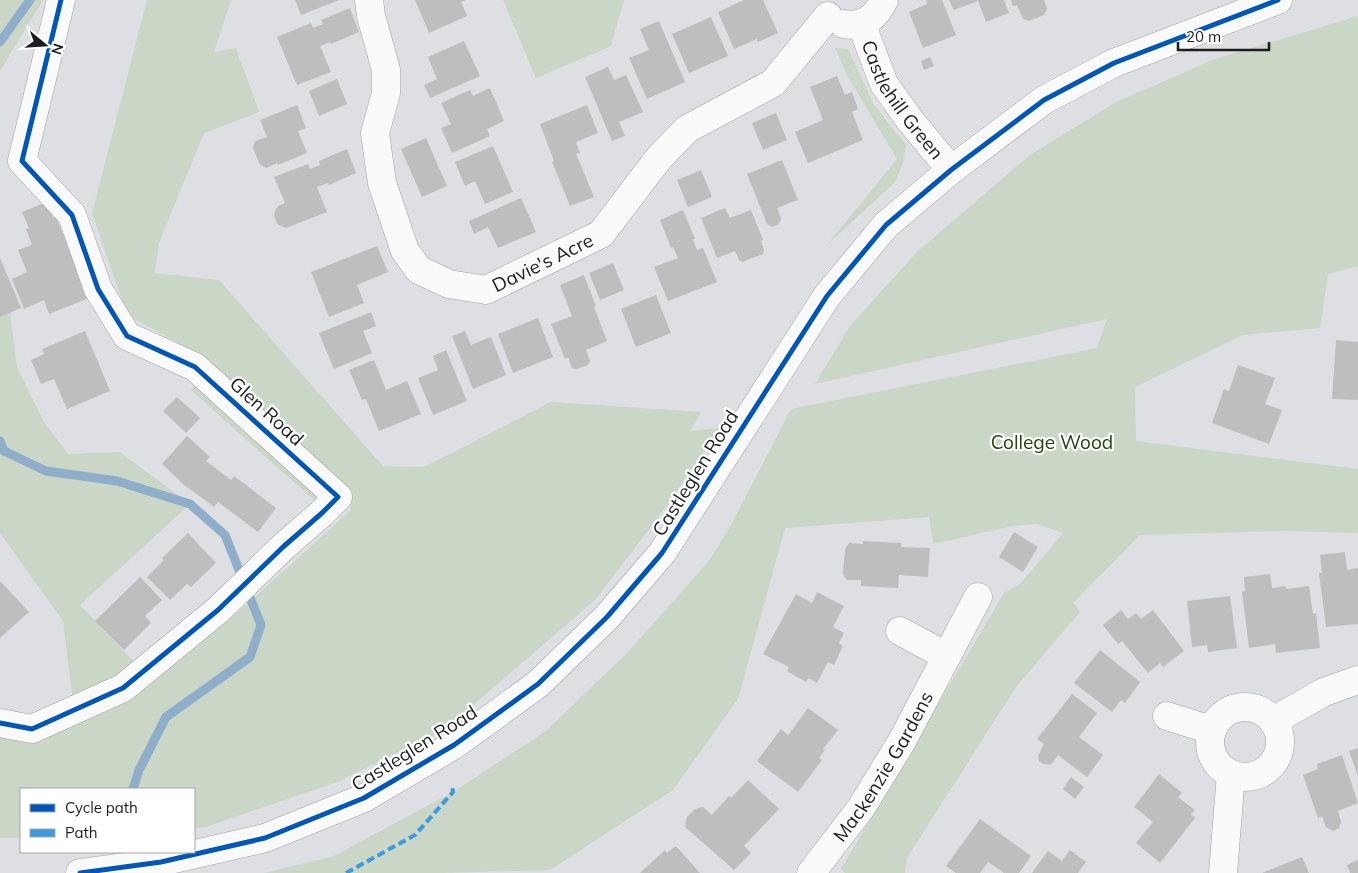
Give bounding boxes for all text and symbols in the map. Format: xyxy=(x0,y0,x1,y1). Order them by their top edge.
north arrow xyxy=(20,20,70,70)
scale bar xyxy=(1178,20,1269,52)
text: 20 m xyxy=(1186,27,1221,46)
street label: Castlehill Green xyxy=(857,37,949,164)
text: N xyxy=(47,41,68,57)
street label: Davie's Acre xyxy=(488,228,597,297)
street label: Glen Road xyxy=(225,371,309,451)
street label: Castleglen Road xyxy=(647,406,743,540)
park label: College Wood xyxy=(991,430,1113,454)
street label: Mackenzie Gardens xyxy=(828,687,938,846)
street label: Castleglen Road xyxy=(347,700,481,796)
legend xyxy=(20,788,195,853)
text: Cycle path xyxy=(65,798,138,817)
text: Path xyxy=(65,823,97,842)

